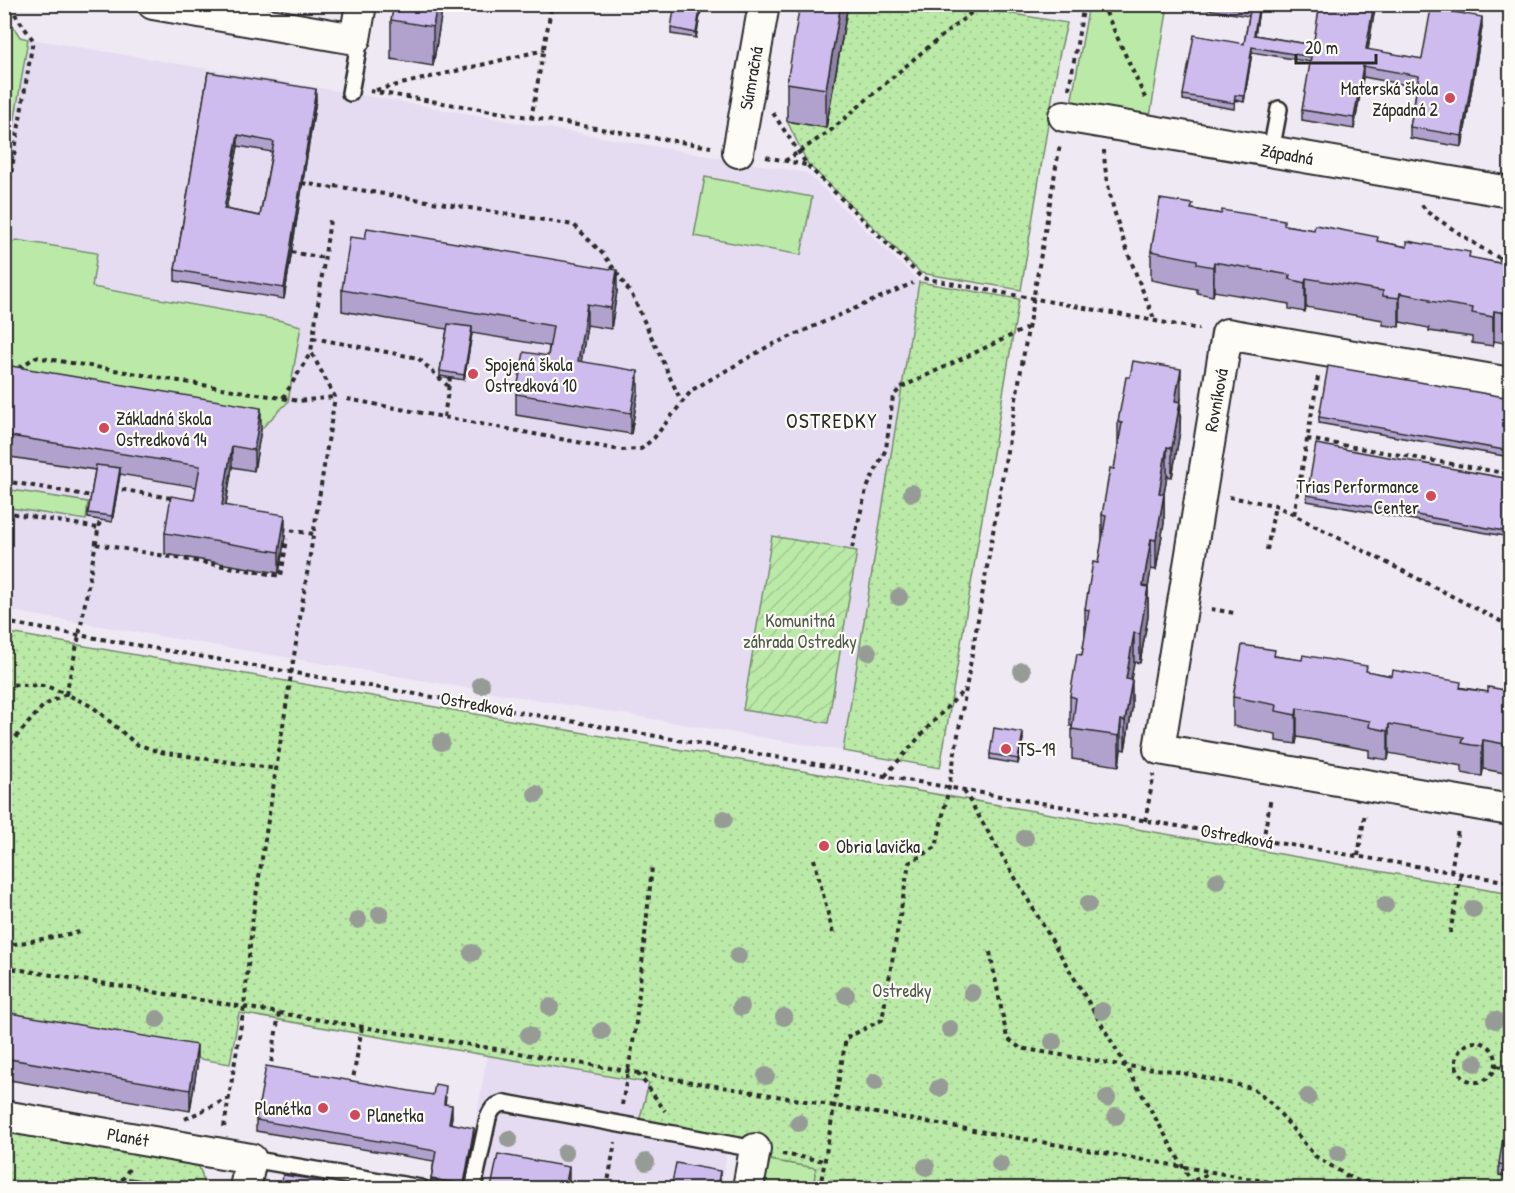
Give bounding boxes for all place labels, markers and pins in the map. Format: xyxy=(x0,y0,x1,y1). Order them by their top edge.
place label: Materská škola Západná 2 xyxy=(1341,76,1439,122)
marker: Materská škola Západná 2 xyxy=(1443,91,1457,105)
place label: Spojená škola Ostredková 10 xyxy=(485,352,577,398)
marker: Spojená škola Ostredková 10 xyxy=(466,367,480,381)
place label: Základná škola Ostredková 14 xyxy=(116,406,211,452)
marker: Základná škola Ostredková 14 xyxy=(97,421,111,435)
place label: Trias Performance Center xyxy=(1297,474,1419,520)
marker: Trias Performance Center xyxy=(1424,489,1438,503)
place label: TS-19 xyxy=(1018,737,1055,762)
marker: TS-19 xyxy=(999,742,1013,756)
place label: Obria lavička xyxy=(836,834,920,859)
marker: Obria lavička xyxy=(817,839,831,853)
place label: Planétka xyxy=(254,1096,311,1121)
marker: Planétka xyxy=(316,1101,330,1115)
place label: Planetka xyxy=(367,1103,424,1128)
marker: Planetka xyxy=(348,1108,362,1122)

